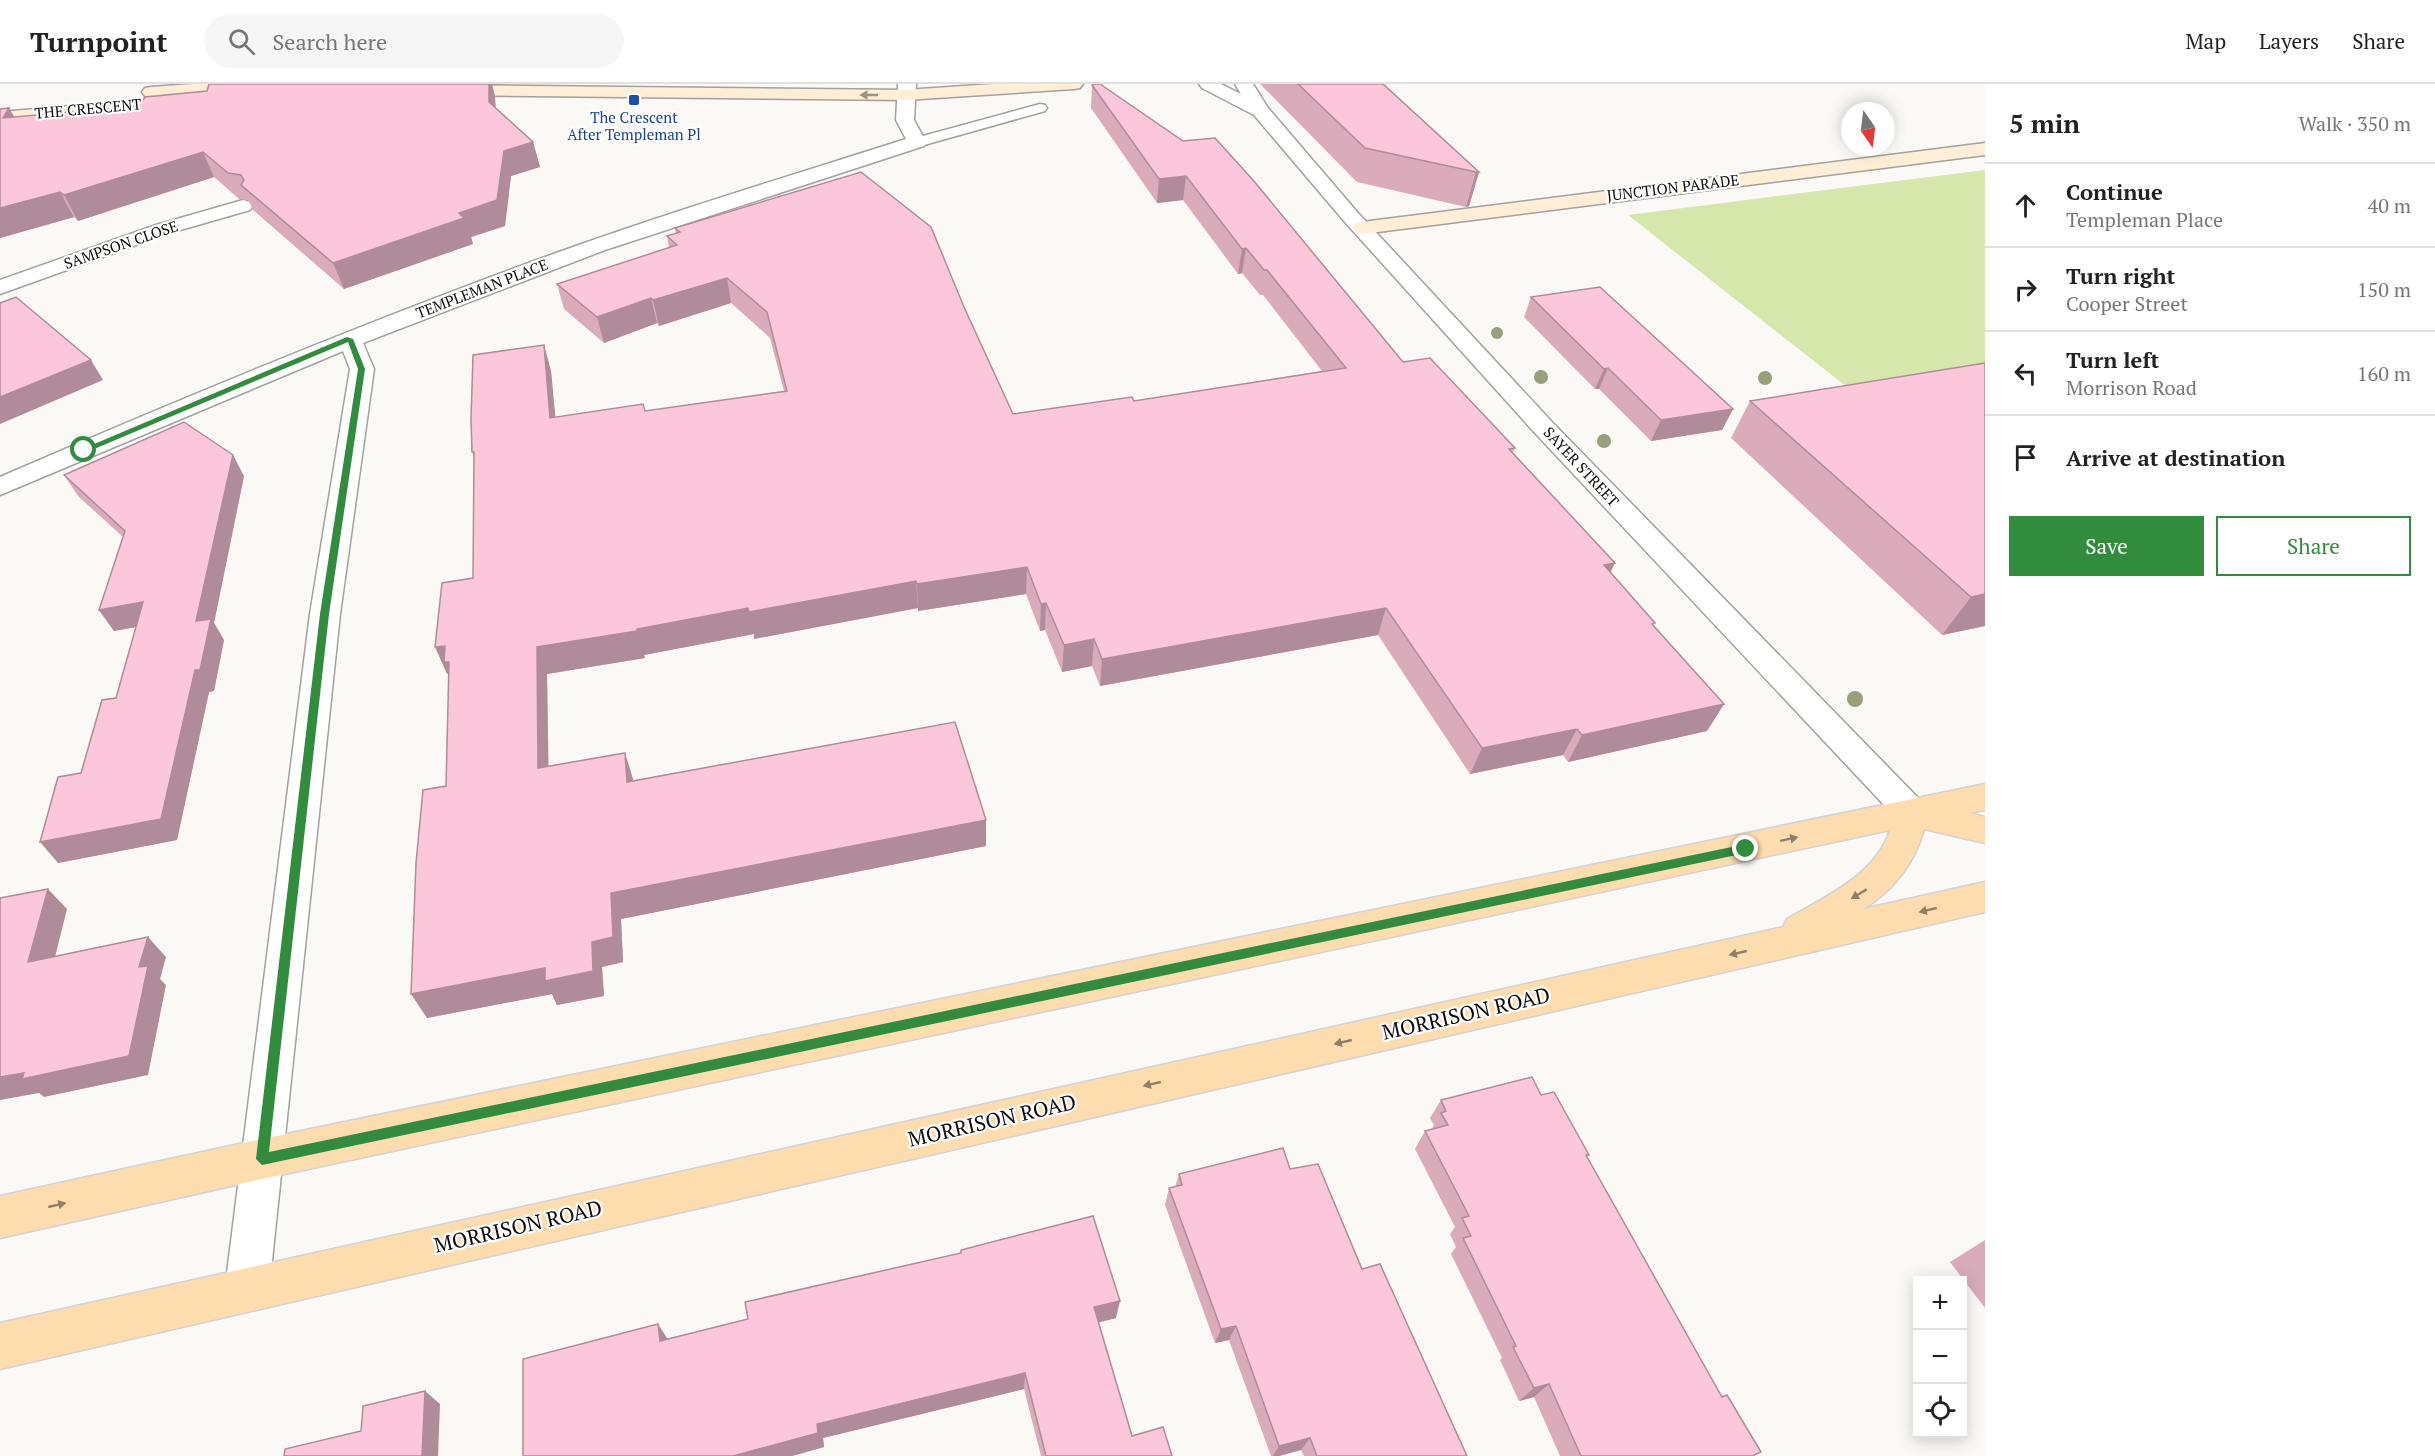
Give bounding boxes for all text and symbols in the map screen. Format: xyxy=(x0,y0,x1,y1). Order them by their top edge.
search box xyxy=(204,14,624,68)
text: Turnpoint xyxy=(30,23,168,60)
icon: search xyxy=(225,25,258,58)
text: Search here xyxy=(273,27,387,56)
text: Map xyxy=(2185,27,2226,55)
text: Layers xyxy=(2259,27,2319,55)
text: Share xyxy=(2352,27,2405,55)
one-way arrow xyxy=(860,90,879,100)
street label: THE CRESCENT xyxy=(34,93,142,123)
marker: The Crescent After Templeman Pl xyxy=(627,93,641,107)
north arrow xyxy=(1841,102,1895,156)
text: 5 min xyxy=(2009,106,2080,140)
place label: The Crescent After Templeman Pl xyxy=(567,107,701,144)
text: Walk · 350 m xyxy=(2299,110,2411,137)
street label: JUNCTION PARADE xyxy=(1606,169,1740,205)
text: Continue xyxy=(2066,177,2163,206)
icon: ahead xyxy=(2009,189,2042,222)
text: 40 m xyxy=(2368,192,2411,219)
text: Templeman Place xyxy=(2066,206,2223,233)
street label: SAMPSON CLOSE xyxy=(61,215,180,273)
street label: TEMPLEMAN PLACE xyxy=(413,254,550,322)
text: Turn right xyxy=(2066,261,2175,290)
icon: right xyxy=(2009,273,2042,306)
text: 150 m xyxy=(2357,276,2411,303)
text: Cooper Street xyxy=(2066,290,2188,317)
text: Turn left xyxy=(2066,345,2159,374)
icon: left xyxy=(2009,357,2042,390)
text: 160 m xyxy=(2357,360,2411,387)
text: Morrison Road xyxy=(2066,374,2197,401)
street label: SAYER STREET xyxy=(1540,422,1624,510)
route start xyxy=(70,436,96,462)
icon: arrive xyxy=(2009,441,2042,474)
text: Arrive at destination xyxy=(2066,443,2285,472)
button: Save xyxy=(2009,516,2204,576)
button: Share xyxy=(2216,516,2411,576)
one-way arrow xyxy=(1780,834,1799,843)
route end xyxy=(1732,835,1758,861)
one-way arrow xyxy=(1851,888,1867,899)
one-way arrow xyxy=(1918,906,1937,915)
one-way arrow xyxy=(1728,948,1747,958)
street label: MORRISON ROAD xyxy=(1379,980,1552,1046)
one-way arrow xyxy=(1333,1037,1352,1047)
one-way arrow xyxy=(1143,1080,1162,1090)
street label: MORRISON ROAD xyxy=(905,1087,1078,1153)
street label: MORRISON ROAD xyxy=(431,1193,604,1259)
one-way arrow xyxy=(48,1200,67,1209)
map controls xyxy=(1913,1276,1967,1438)
button: + xyxy=(1913,1276,1967,1330)
button: − xyxy=(1913,1330,1967,1384)
button: locate xyxy=(1913,1384,1967,1438)

